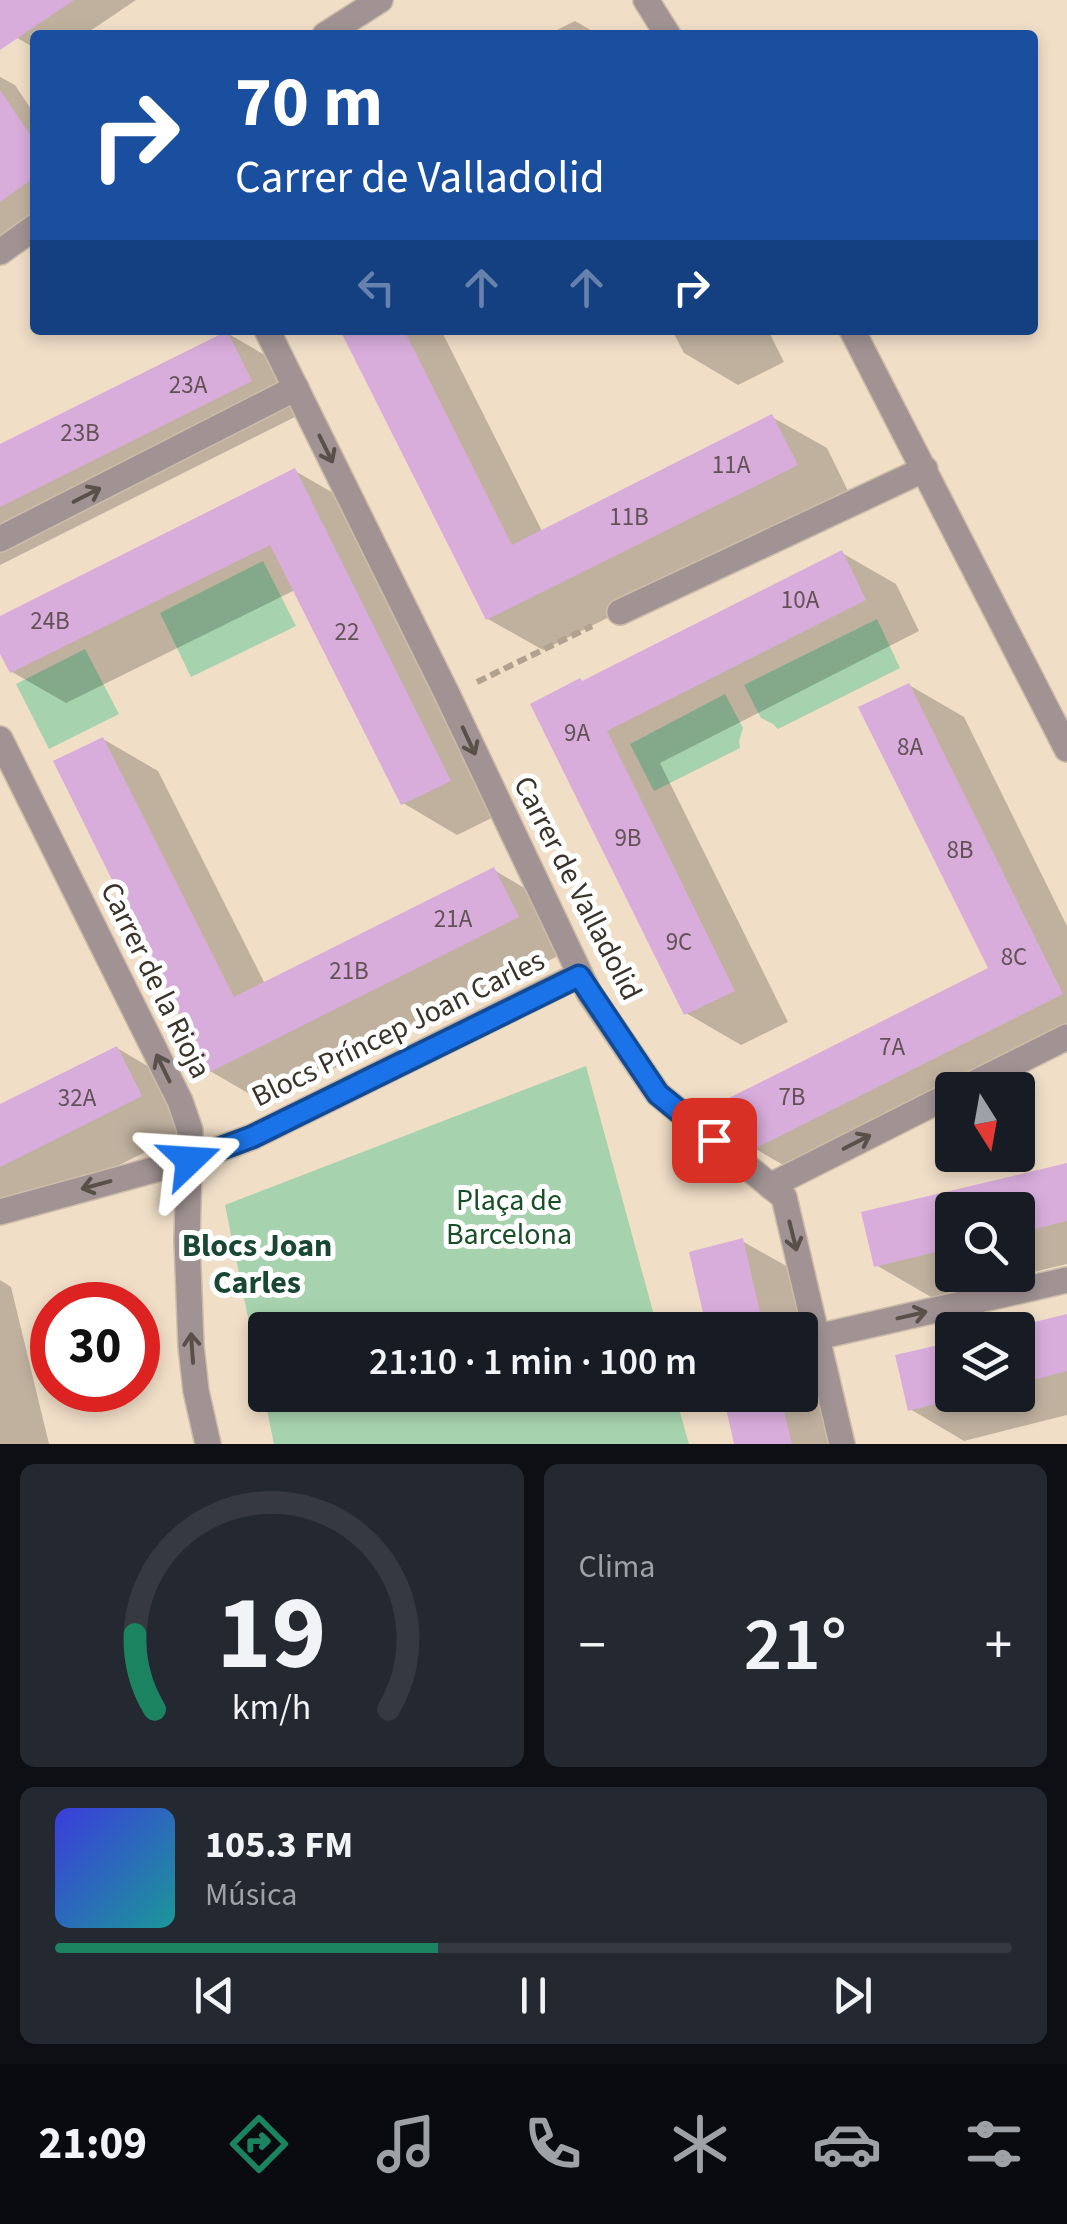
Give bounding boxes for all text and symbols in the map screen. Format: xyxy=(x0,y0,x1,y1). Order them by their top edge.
text: 70 m xyxy=(235,53,383,153)
icon: right xyxy=(70,70,200,200)
text: Carrer de Valladolid xyxy=(235,146,605,210)
icon: left xyxy=(349,260,404,315)
icon: ahead xyxy=(454,260,509,315)
icon: ahead xyxy=(559,260,614,315)
icon: right xyxy=(664,260,719,315)
house number: 23A xyxy=(169,367,208,403)
house number: 23B xyxy=(60,415,100,451)
one-way arrow xyxy=(317,433,336,463)
house number: 11A xyxy=(712,447,751,483)
one-way arrow xyxy=(71,485,101,504)
house number: 11B xyxy=(609,499,649,535)
house number: 10A xyxy=(781,582,820,618)
house number: 24B xyxy=(30,603,70,639)
house number: 22 xyxy=(335,614,359,650)
house number: 9A xyxy=(564,715,590,751)
one-way arrow xyxy=(460,725,479,755)
house number: 8A xyxy=(897,729,923,765)
street label: Carrer de Valladolid xyxy=(502,769,653,1008)
house number: 9B xyxy=(614,820,642,856)
house number: 8B xyxy=(946,832,974,868)
street label: Carrer de la Rioja xyxy=(89,875,222,1086)
house number: 21A xyxy=(434,901,473,937)
house number: 9C xyxy=(666,924,692,960)
street label: Blocs Príncep Joan Carles xyxy=(245,939,552,1118)
house number: 8C xyxy=(1001,939,1027,975)
house number: 21B xyxy=(329,953,369,989)
house number: 7A xyxy=(879,1029,905,1065)
one-way arrow xyxy=(153,1053,172,1083)
north arrow xyxy=(935,1072,1035,1172)
map controls xyxy=(935,1072,1035,1412)
house number: 7B xyxy=(778,1079,806,1115)
house number: 32A xyxy=(58,1080,97,1116)
pin xyxy=(672,1098,757,1183)
position arrow xyxy=(138,1108,242,1212)
icon: arrive xyxy=(687,1113,742,1168)
one-way arrow xyxy=(842,1132,871,1151)
one-way arrow xyxy=(81,1177,112,1195)
park label: Plaça de Barcelona xyxy=(446,1179,572,1256)
button: search xyxy=(935,1192,1035,1292)
one-way arrow xyxy=(785,1219,803,1251)
district label: Blocs Joan Carles xyxy=(182,1223,332,1306)
speed limit sign: 30 xyxy=(30,1282,160,1412)
one-way arrow xyxy=(896,1305,928,1323)
button: layers xyxy=(935,1312,1035,1412)
one-way arrow xyxy=(182,1332,201,1365)
text: 21:10 · 1 min · 100 m xyxy=(369,1335,697,1389)
text: Clima xyxy=(579,1544,655,1590)
text: 19 xyxy=(217,1561,327,1709)
text: 21° xyxy=(744,1592,847,1699)
text: − xyxy=(579,1607,606,1685)
text: + xyxy=(985,1607,1012,1685)
text: km/h xyxy=(232,1682,311,1733)
text: 105.3 FM xyxy=(205,1818,353,1872)
text: Música xyxy=(205,1872,297,1918)
icon: previous xyxy=(187,1968,242,2023)
icon: pause xyxy=(506,1968,561,2023)
icon: next xyxy=(825,1968,880,2023)
icon: directions xyxy=(224,2109,294,2179)
icon: music xyxy=(371,2109,441,2179)
icon: phone xyxy=(518,2109,588,2179)
icon: climate xyxy=(665,2109,735,2179)
icon: car xyxy=(812,2109,882,2179)
icon: filters xyxy=(959,2109,1029,2179)
text: 21:09 xyxy=(38,2112,147,2176)

